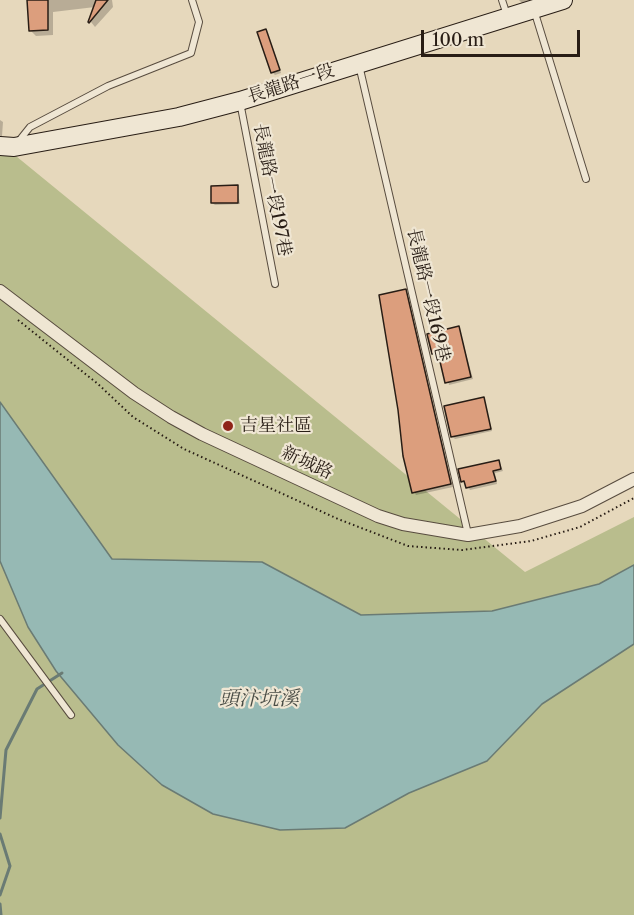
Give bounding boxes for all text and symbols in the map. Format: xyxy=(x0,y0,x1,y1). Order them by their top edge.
scale bar xyxy=(424,18,583,56)
text: 100 m xyxy=(432,29,484,51)
street label: 長龍路一段 xyxy=(245,60,337,108)
street label: 長龍路一段197巷 xyxy=(249,122,295,258)
street label: 長龍路一段169巷 xyxy=(402,226,454,364)
place label: 吉星社區 xyxy=(240,415,312,437)
marker: 吉星社區 xyxy=(221,419,235,433)
street label: 新城路 xyxy=(278,442,336,484)
water label: 頭汴坑溪 xyxy=(219,687,299,711)

